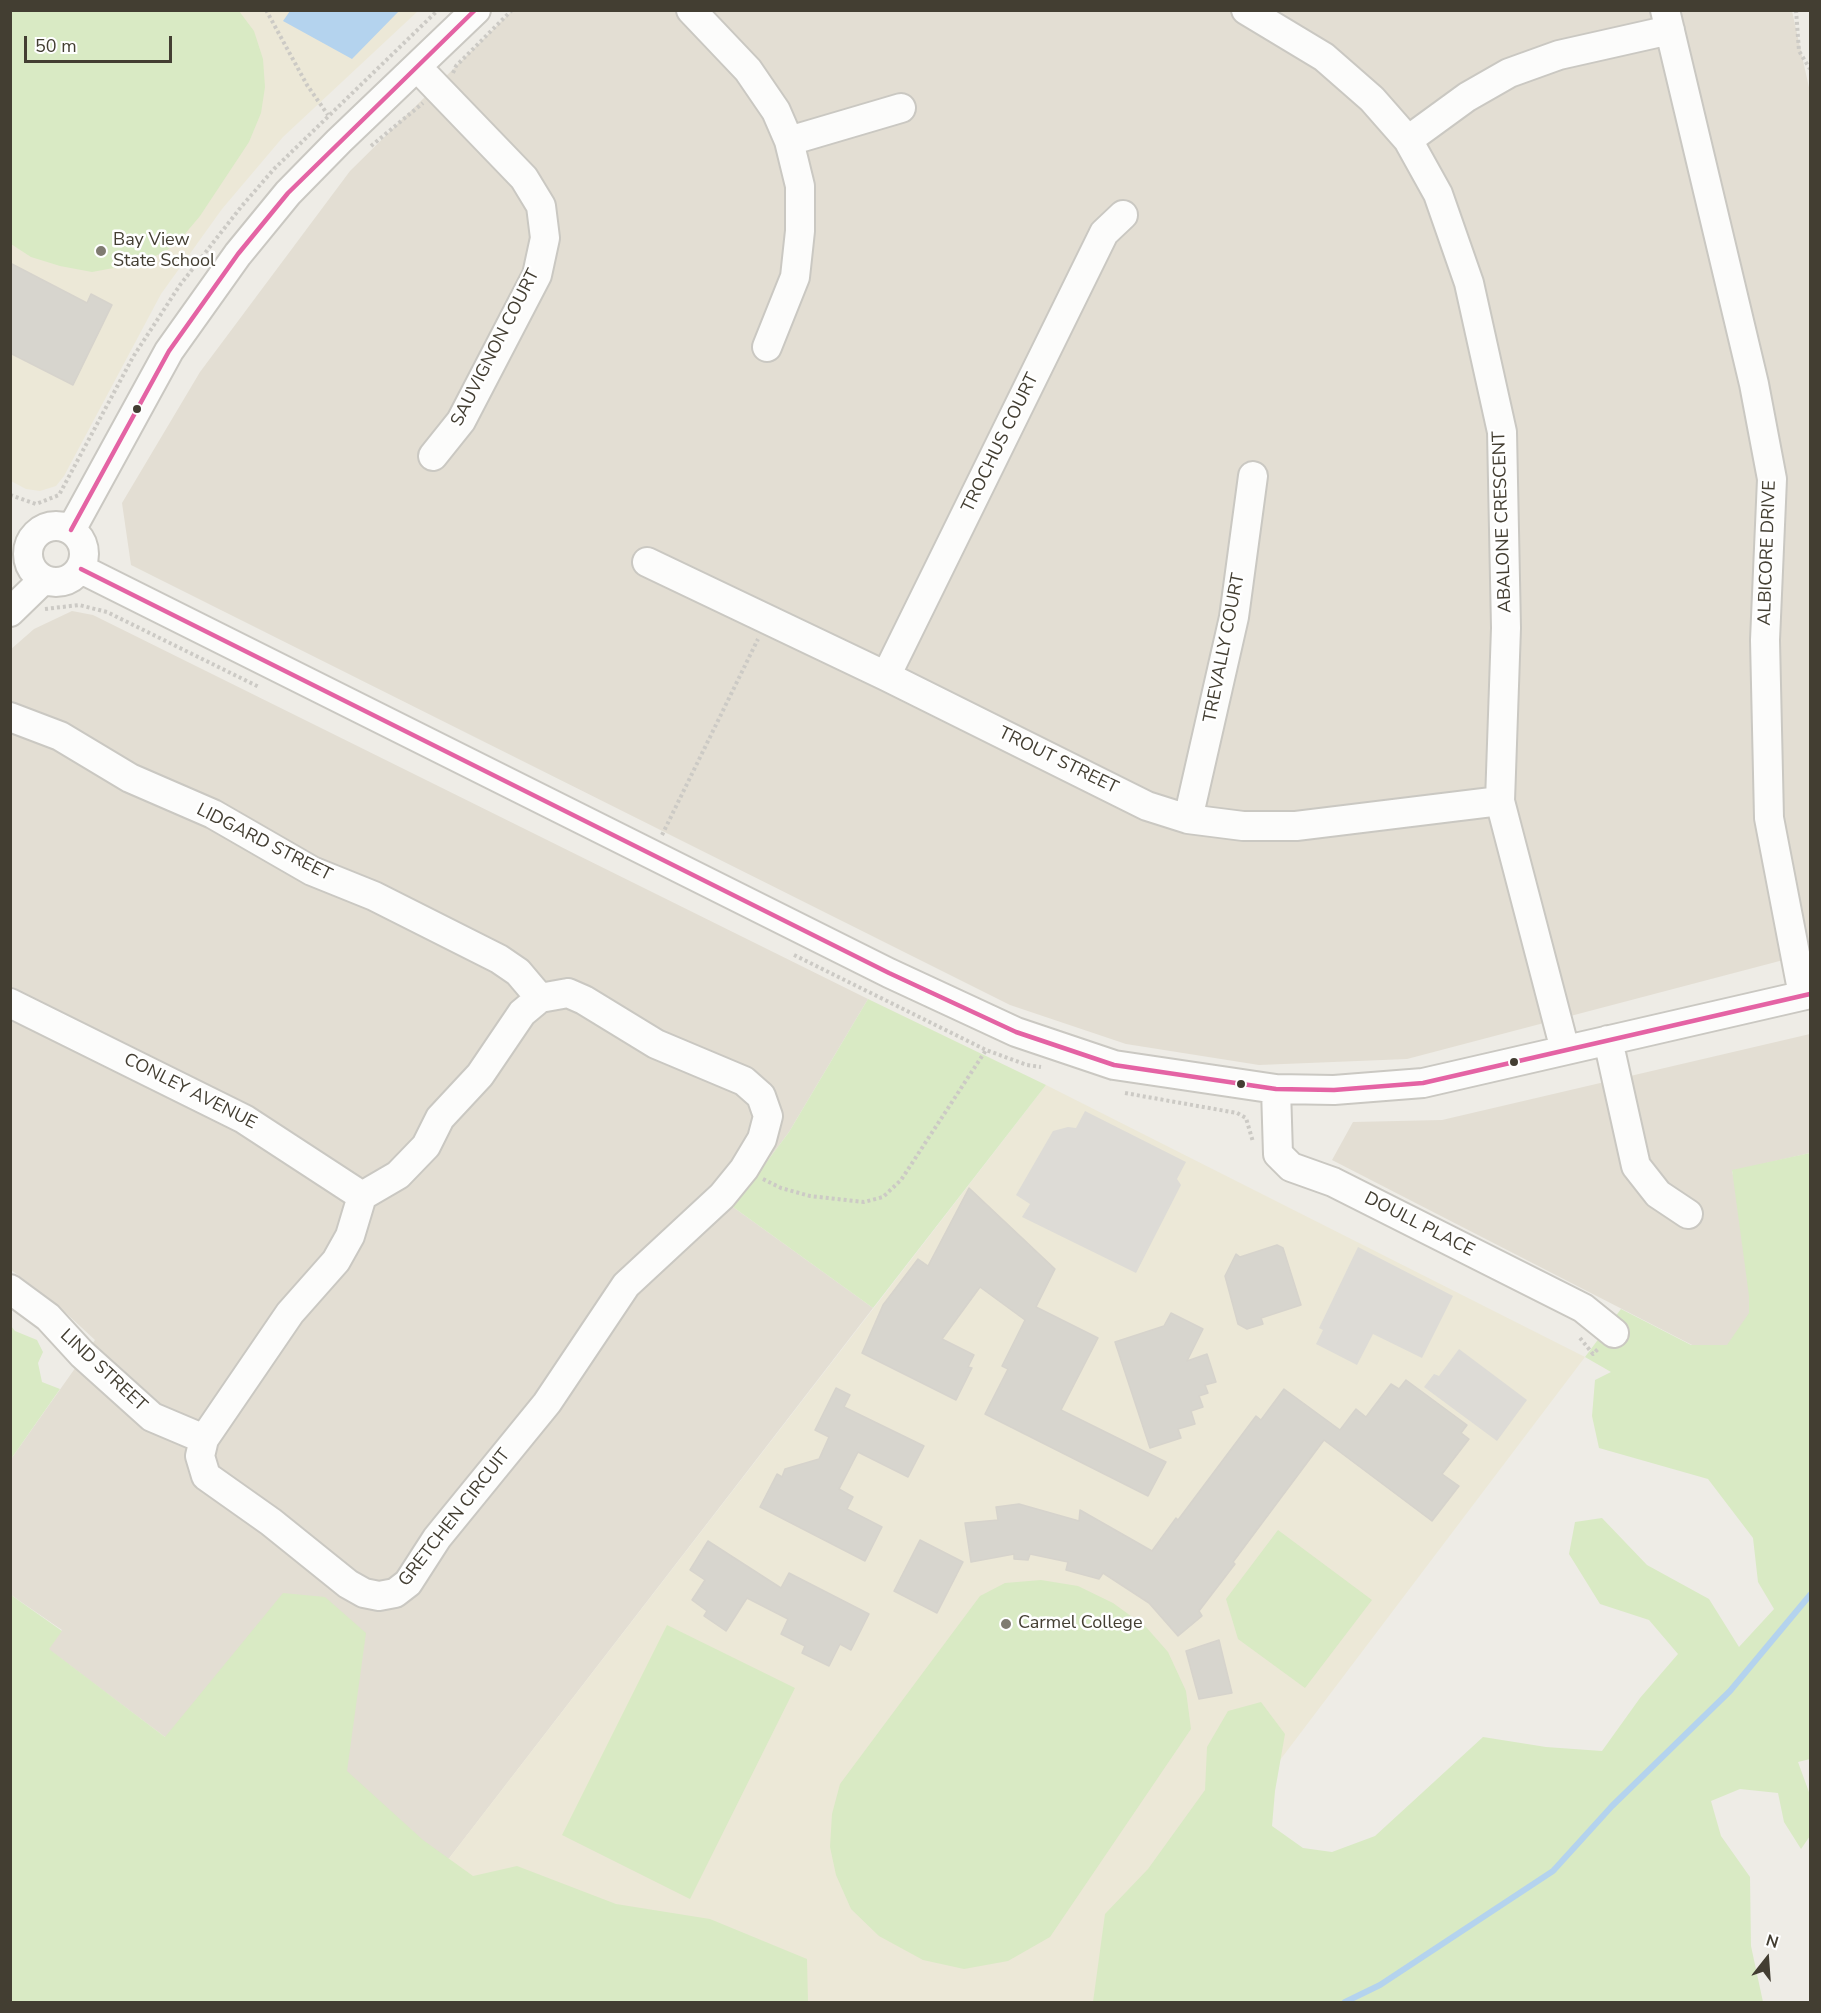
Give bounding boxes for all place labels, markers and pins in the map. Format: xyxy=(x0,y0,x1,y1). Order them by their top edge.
place label: Bay View State School xyxy=(113,230,215,272)
marker: Bay View State School xyxy=(94,244,108,258)
unlabelled marker xyxy=(131,403,143,415)
unlabelled marker xyxy=(1508,1056,1520,1068)
unlabelled marker xyxy=(1235,1078,1247,1090)
place label: Carmel College xyxy=(1018,1613,1142,1635)
marker: Carmel College xyxy=(999,1617,1013,1631)

